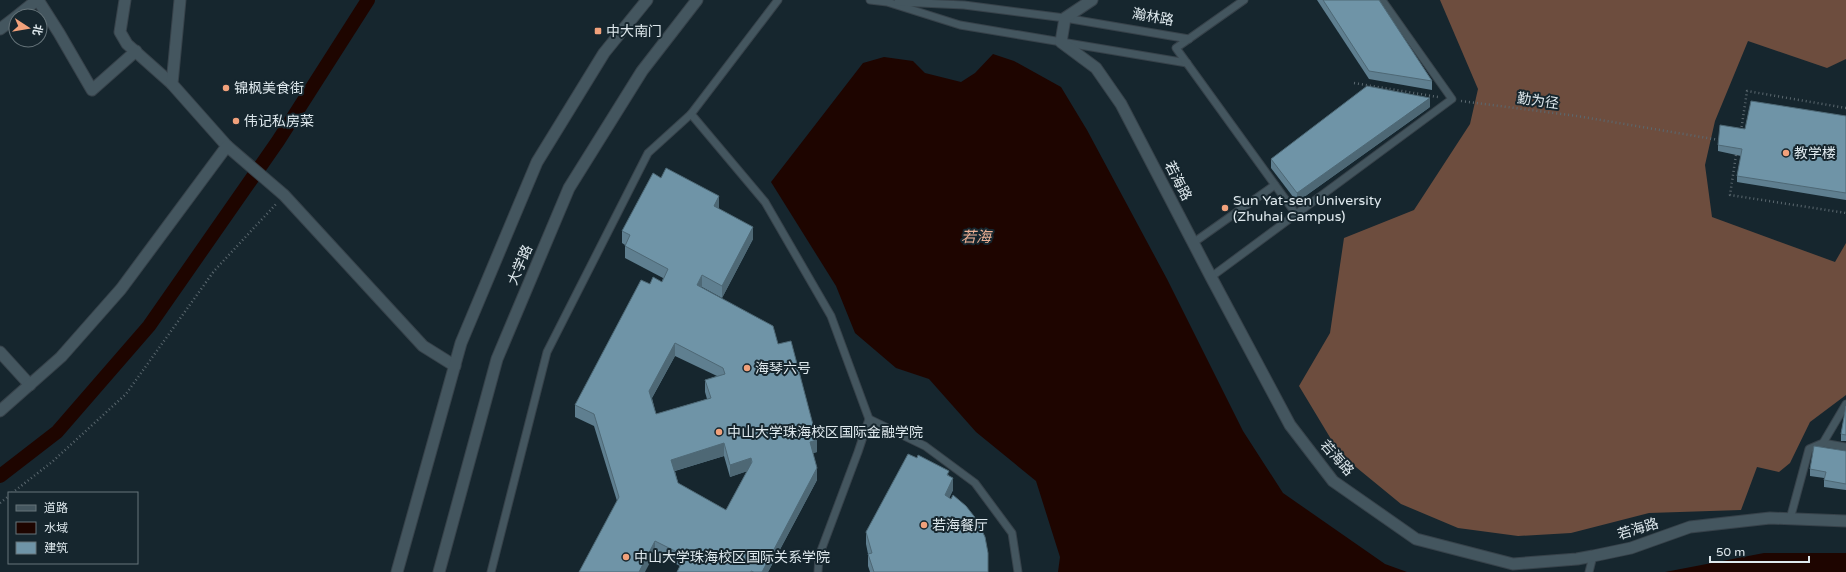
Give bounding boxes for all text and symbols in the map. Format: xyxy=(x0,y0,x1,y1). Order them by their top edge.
street label: 瀚林路 xyxy=(1131,5,1175,29)
north arrow xyxy=(8,8,48,48)
text: 北 xyxy=(30,23,45,37)
place label: 中大南门 xyxy=(606,23,662,40)
marker: 中大南门 xyxy=(593,26,603,36)
place label: 锦枫美食街 xyxy=(234,80,304,97)
marker: 锦枫美食街 xyxy=(221,83,231,93)
street label: 勤为径 xyxy=(1516,90,1560,112)
place label: 伟记私房菜 xyxy=(244,113,314,130)
marker: 伟记私房菜 xyxy=(231,116,241,126)
place label: 教学楼 xyxy=(1794,145,1836,162)
marker: 教学楼 xyxy=(1781,148,1791,158)
street label: 若海路 xyxy=(1161,158,1195,204)
place label: Sun Yat-sen University (Zhuhai Campus) xyxy=(1233,192,1382,225)
marker: Sun Yat-sen University (Zhuhai Campus) xyxy=(1220,203,1230,213)
water label: 若海 xyxy=(961,228,993,246)
street label: 大学路 xyxy=(504,242,536,288)
place label: 海琴六号 xyxy=(755,360,811,377)
marker: 海琴六号 xyxy=(742,363,752,373)
place label: 中山大学珠海校区国际金融学院 xyxy=(727,424,923,441)
marker: 中山大学珠海校区国际金融学院 xyxy=(714,427,724,437)
street label: 若海路 xyxy=(1317,437,1357,479)
legend xyxy=(8,492,138,564)
text: 道路 xyxy=(44,501,68,515)
street label: 若海路 xyxy=(1615,515,1661,543)
place label: 若海餐厅 xyxy=(932,517,988,534)
marker: 若海餐厅 xyxy=(919,520,929,530)
text: 水域 xyxy=(44,521,68,535)
scale bar xyxy=(1710,538,1809,564)
text: 建筑 xyxy=(44,541,68,555)
text: 50 m xyxy=(1716,545,1745,559)
place label: 中山大学珠海校区国际关系学院 xyxy=(634,549,830,566)
marker: 中山大学珠海校区国际关系学院 xyxy=(621,552,631,562)

